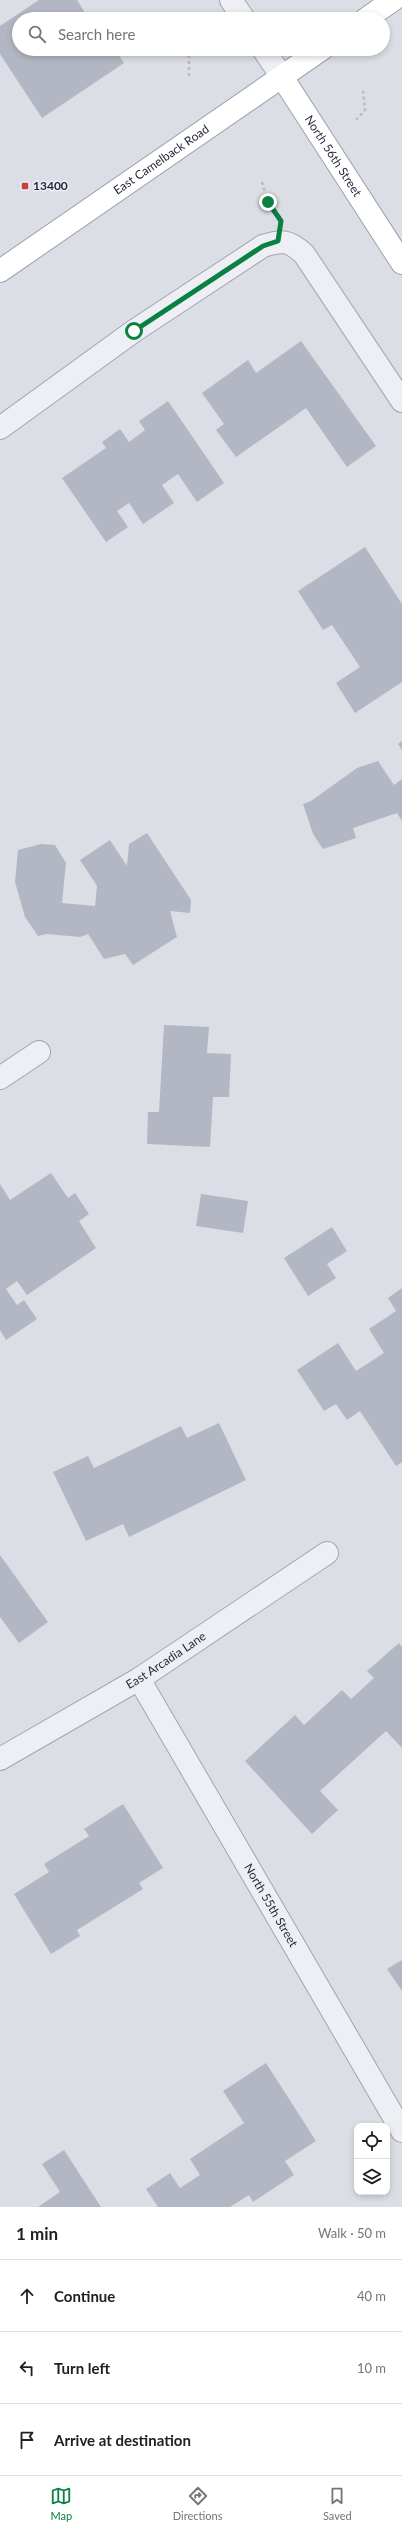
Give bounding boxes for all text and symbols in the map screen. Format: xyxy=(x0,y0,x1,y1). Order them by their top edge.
search box xyxy=(12,12,390,56)
icon: search xyxy=(26,23,48,45)
text: Search here xyxy=(58,25,135,43)
street label: North 56th Street xyxy=(302,112,366,200)
street label: East Camelback Road xyxy=(110,121,212,198)
place label: 13400 xyxy=(33,178,68,193)
marker: 13400 xyxy=(20,181,30,191)
route end xyxy=(259,193,277,211)
route start xyxy=(125,322,143,340)
street label: East Arcadia Lane xyxy=(123,1628,209,1692)
street label: North 55th Street xyxy=(241,1861,302,1950)
map controls xyxy=(354,2123,390,2195)
button: locate xyxy=(354,2123,390,2159)
button: layers xyxy=(354,2159,390,2195)
text: 1 min xyxy=(16,2223,58,2244)
text: Walk · 50 m xyxy=(318,2225,386,2241)
icon: ahead xyxy=(16,2285,38,2307)
text: Continue xyxy=(54,2287,115,2305)
text: 40 m xyxy=(357,2288,386,2304)
icon: left xyxy=(16,2357,38,2379)
text: Turn left xyxy=(54,2359,110,2377)
text: 10 m xyxy=(357,2360,386,2376)
icon: arrive xyxy=(16,2429,38,2451)
text: Arrive at destination xyxy=(54,2431,191,2449)
tab: Map xyxy=(50,2485,72,2522)
tab: Directions xyxy=(173,2485,222,2522)
tab: Saved xyxy=(323,2485,352,2522)

